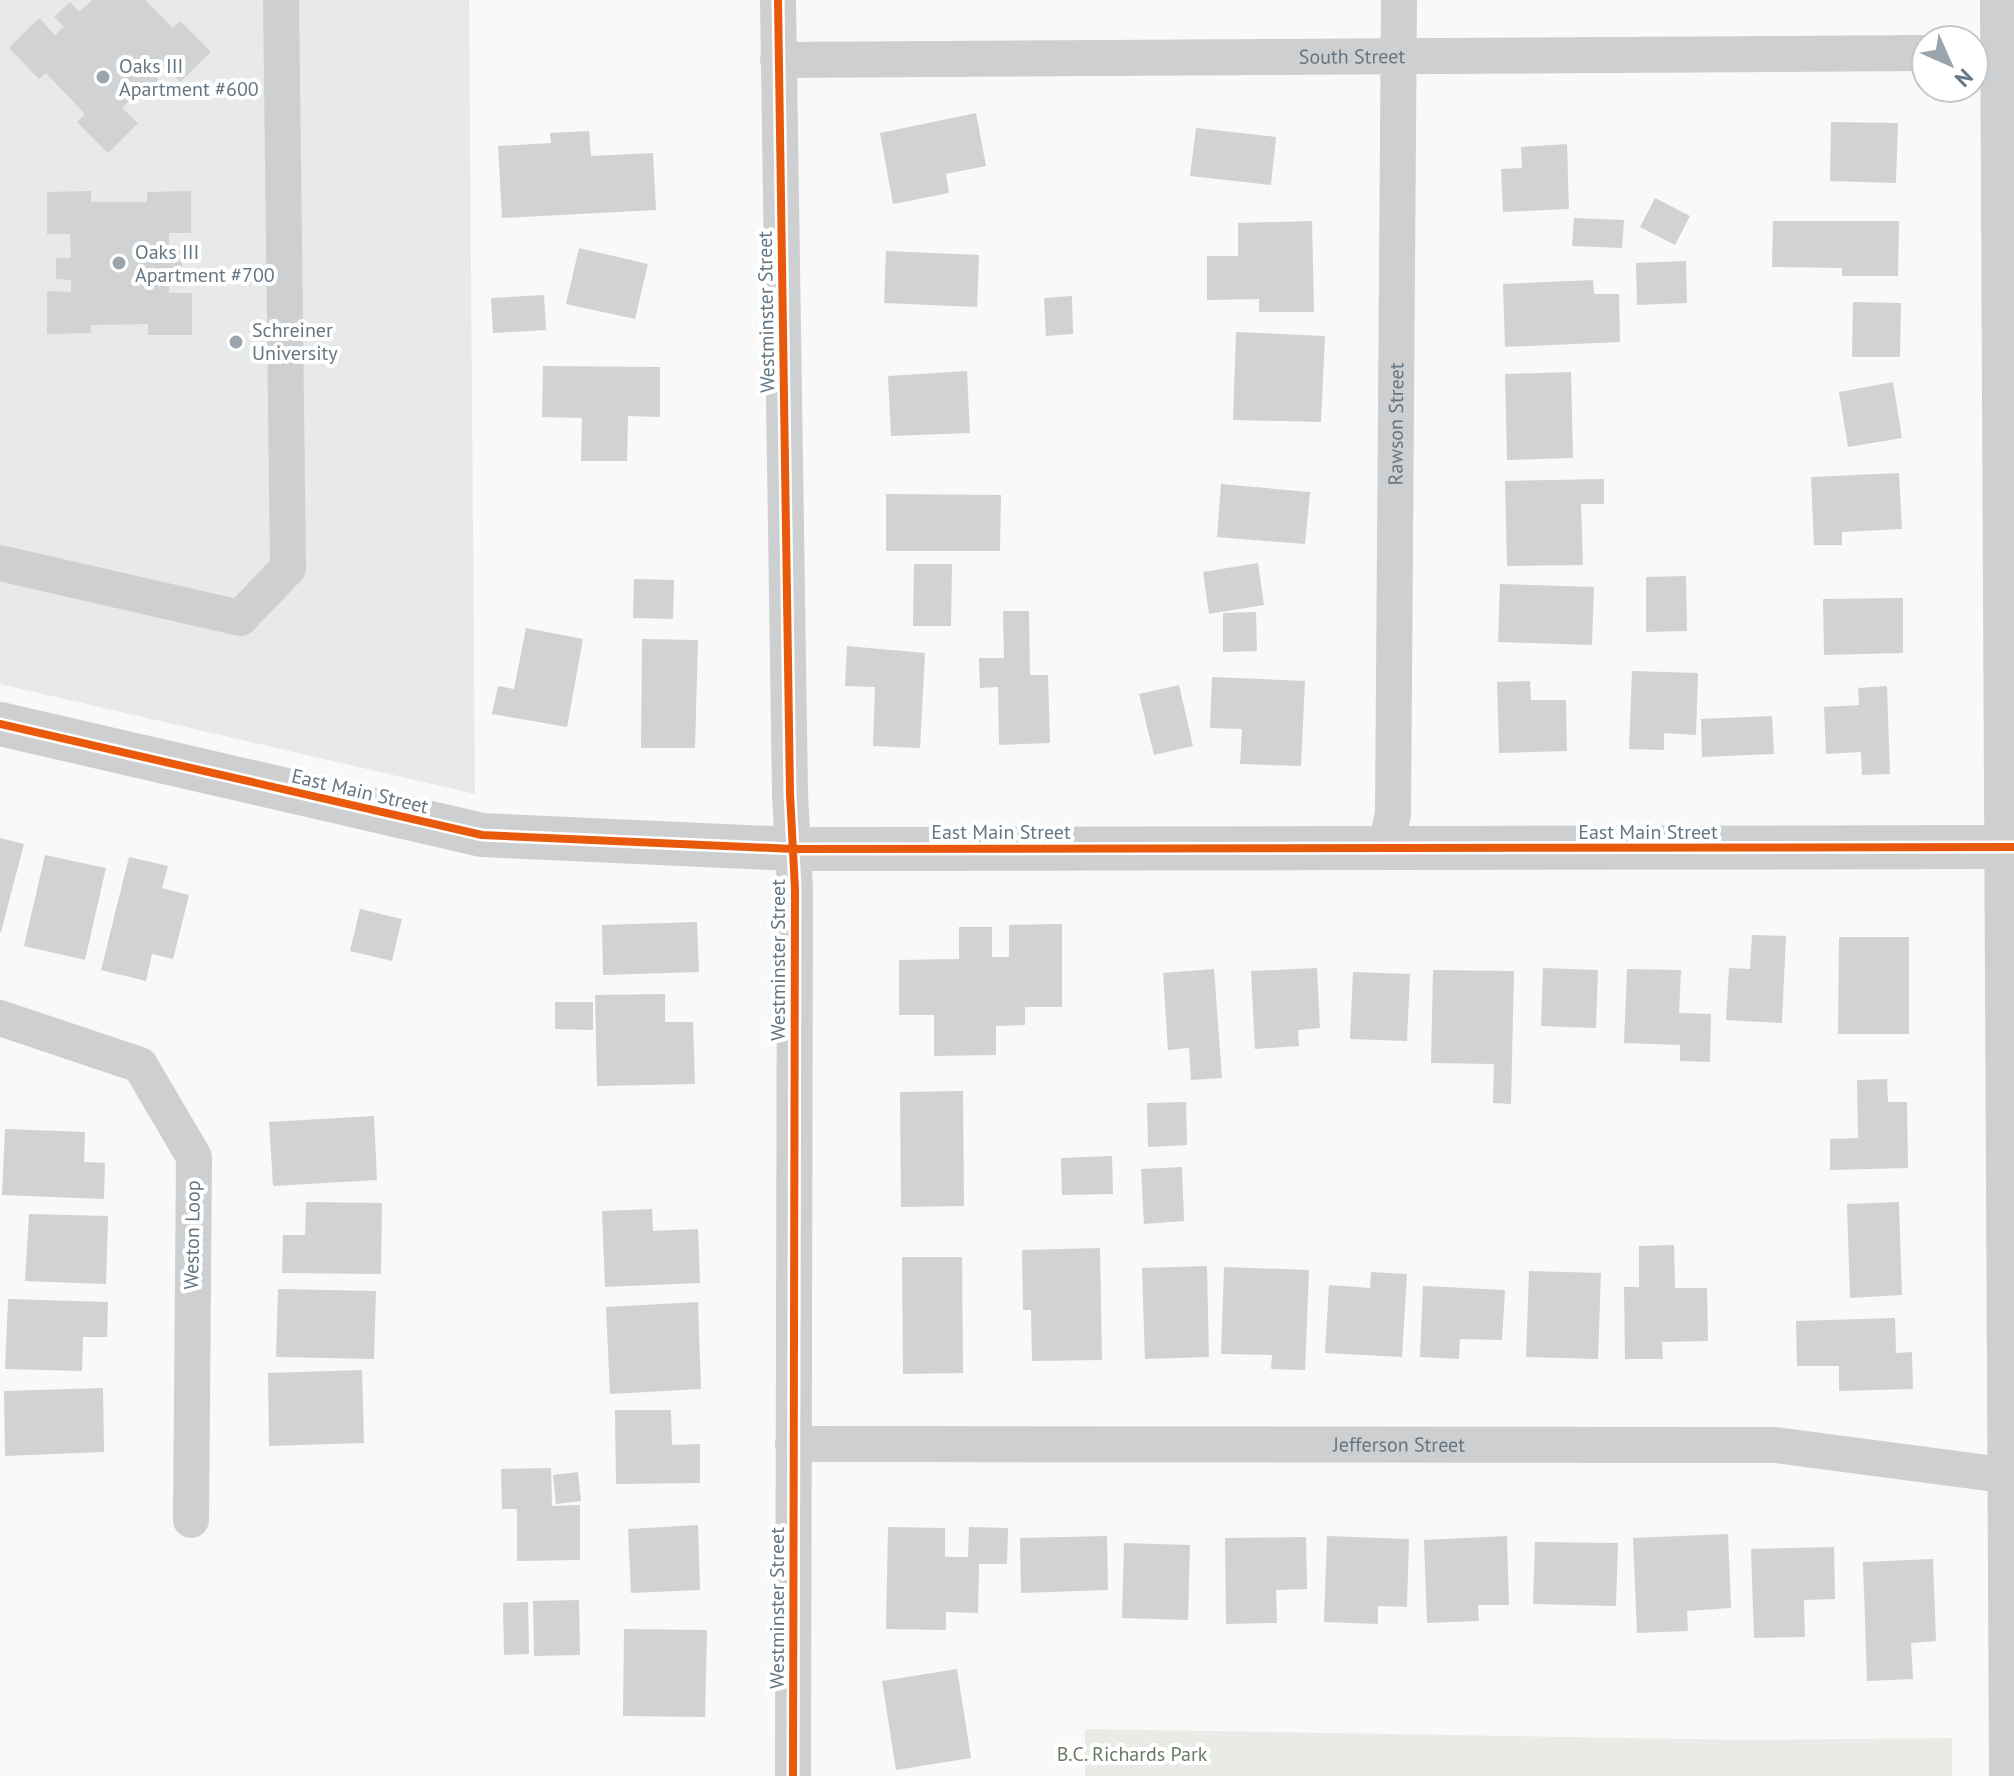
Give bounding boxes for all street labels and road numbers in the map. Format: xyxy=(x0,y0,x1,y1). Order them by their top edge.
street label: South Street xyxy=(1299,43,1405,70)
street label: Westminster Street xyxy=(752,231,780,393)
street label: Rawson Street xyxy=(1382,362,1409,485)
street label: East Main Street xyxy=(289,763,431,819)
street label: East Main Street xyxy=(931,819,1071,845)
street label: East Main Street xyxy=(1578,819,1718,845)
street label: Westminster Street xyxy=(765,879,791,1041)
street label: Weston Loop xyxy=(178,1180,206,1290)
street label: Jefferson Street xyxy=(1332,1432,1465,1458)
street label: Westminster Street xyxy=(764,1527,790,1689)

